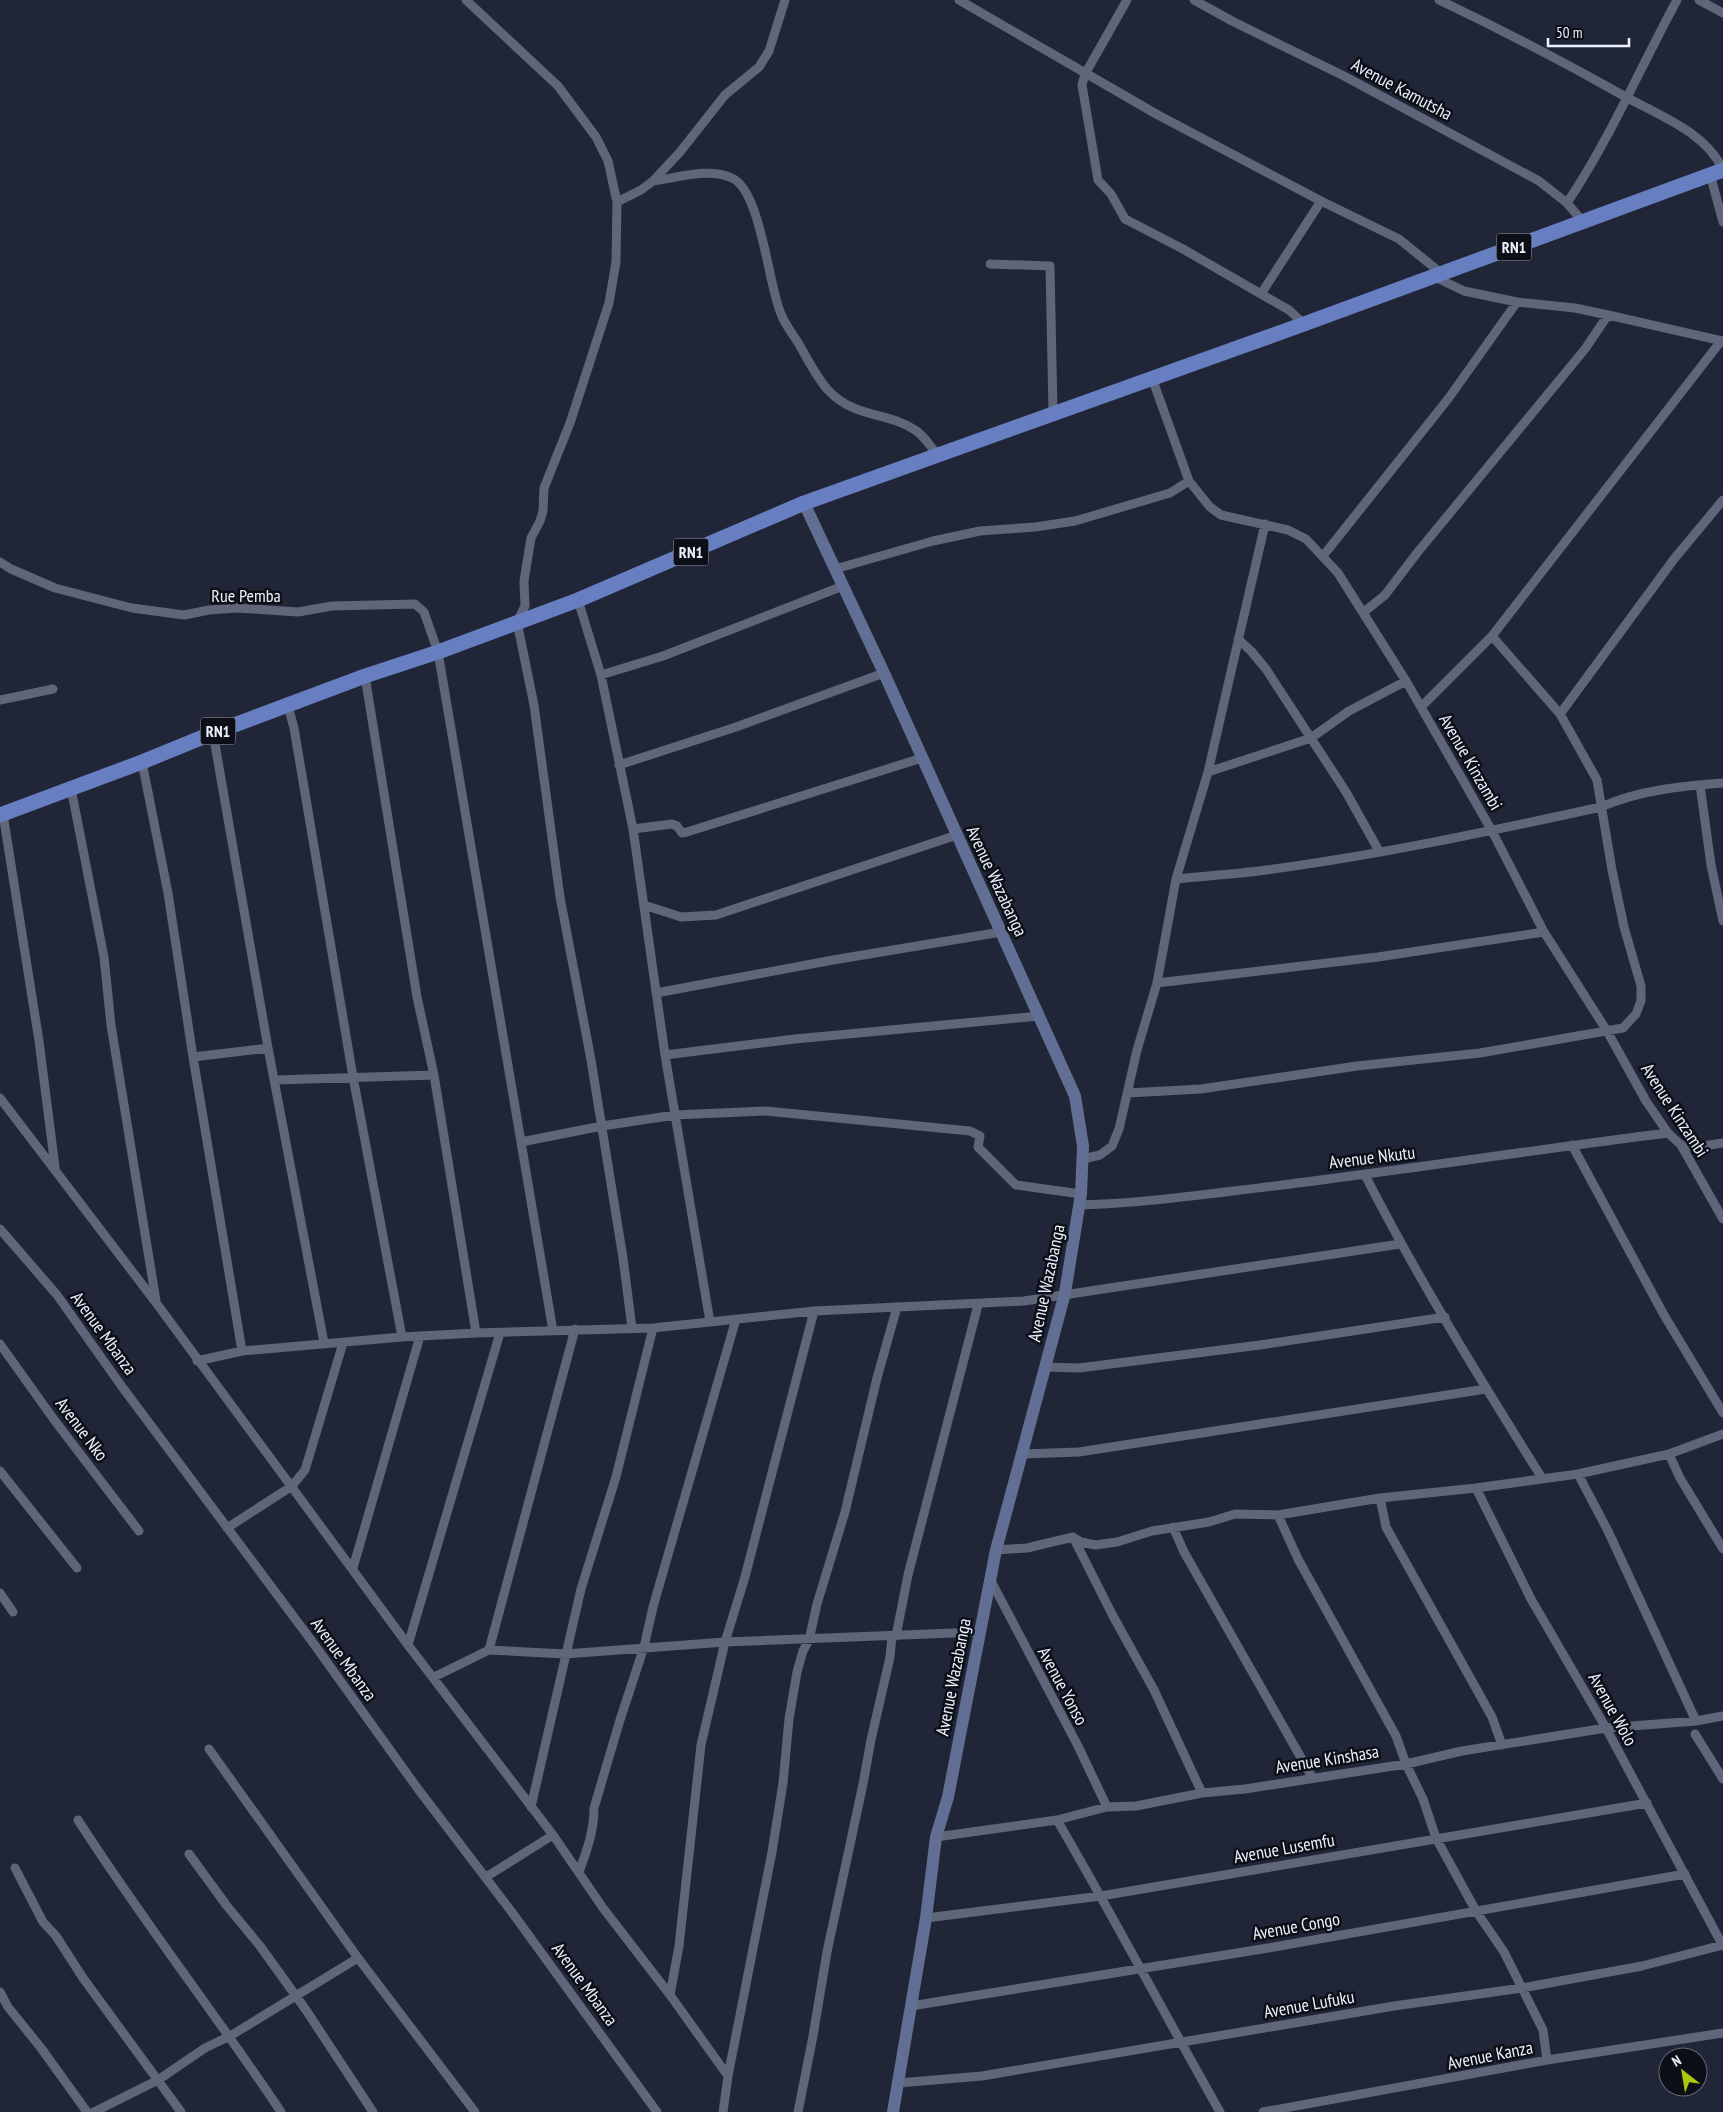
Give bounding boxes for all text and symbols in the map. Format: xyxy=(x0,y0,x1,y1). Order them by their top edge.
scale bar xyxy=(1548,15,1629,47)
text: 50 m xyxy=(1556,23,1582,42)
street label: Avenue Kamutsha xyxy=(1348,53,1456,125)
road number: RN1 xyxy=(1496,233,1532,260)
road number: RN1 xyxy=(674,538,708,566)
street label: Rue Pemba xyxy=(211,584,281,607)
street label: Avenue Kinzambi xyxy=(1434,710,1508,814)
road number: RN1 xyxy=(200,718,236,744)
street label: Avenue Wazabanga xyxy=(961,822,1033,940)
street label: Avenue Kinzambi xyxy=(1636,1059,1714,1161)
street label: Avenue Nkutu xyxy=(1328,1140,1416,1174)
street label: Avenue Wazabanga xyxy=(1022,1222,1070,1344)
street label: Avenue Mbanza xyxy=(66,1287,142,1379)
street label: Avenue Nko xyxy=(51,1393,113,1465)
street label: Avenue Mbanza xyxy=(306,1613,382,1705)
street label: Avenue Wazabanga xyxy=(930,1616,976,1738)
street label: Avenue Yonso xyxy=(1033,1643,1093,1729)
street label: Avenue Wolo xyxy=(1583,1668,1643,1750)
street label: Avenue Kinshasa xyxy=(1274,1739,1380,1779)
street label: Avenue Lusemfu xyxy=(1232,1828,1336,1868)
street label: Avenue Congo xyxy=(1251,1907,1342,1945)
street label: Avenue Mbanza xyxy=(547,1938,623,2030)
street label: Avenue Lufuku xyxy=(1262,1985,1356,2023)
street label: Avenue Kanza xyxy=(1445,2035,1535,2075)
north arrow xyxy=(1658,2047,1708,2097)
text: N xyxy=(1668,2051,1684,2071)

